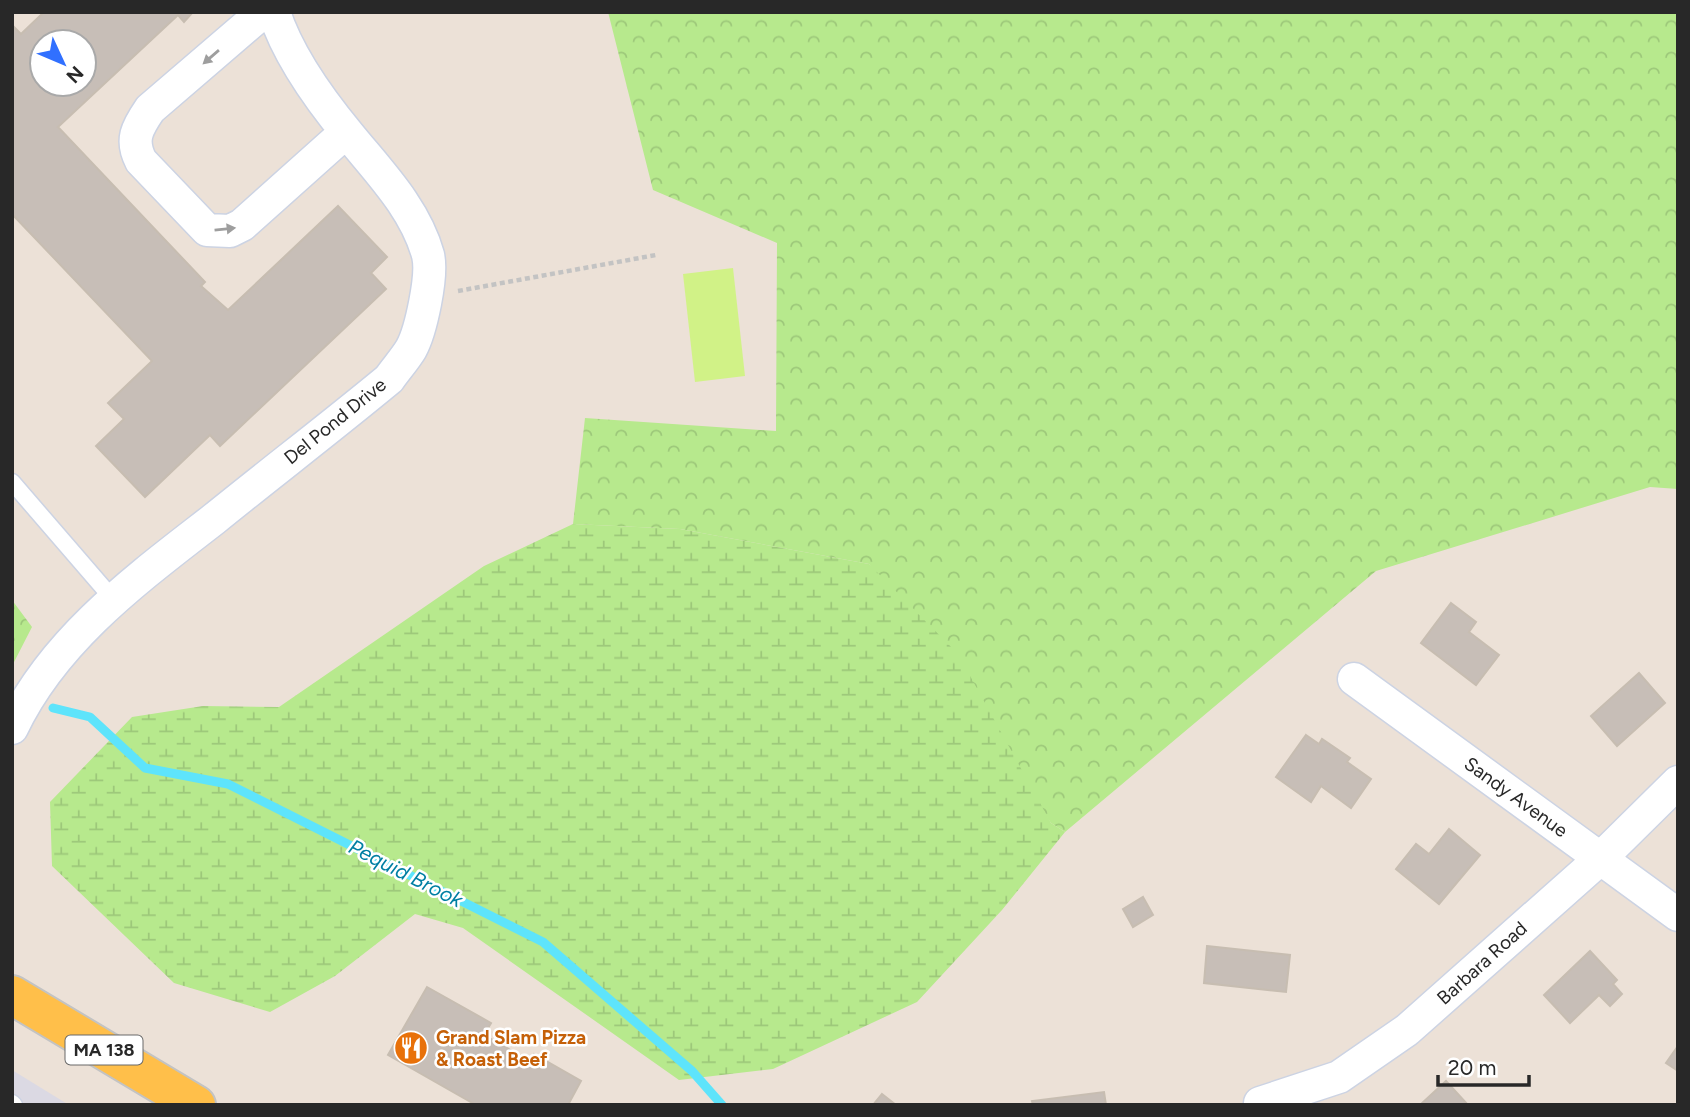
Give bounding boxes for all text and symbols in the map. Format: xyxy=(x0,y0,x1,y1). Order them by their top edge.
north arrow xyxy=(28,28,98,98)
one-way arrow xyxy=(203,49,220,64)
text: N xyxy=(61,61,88,88)
one-way arrow xyxy=(214,223,236,234)
street label: Del Pond Drive xyxy=(279,373,391,469)
street label: Sandy Avenue xyxy=(1460,752,1572,842)
water label: Pequid Brook xyxy=(345,834,468,913)
street label: Barbara Road xyxy=(1432,917,1532,1009)
place label: Grand Slam Pizza & Roast Beef xyxy=(436,1026,586,1071)
restaurant icon: Grand Slam Pizza & Roast Beef xyxy=(392,1029,430,1067)
road number: MA 138 xyxy=(66,1036,142,1064)
scale bar xyxy=(1438,1044,1529,1088)
text: 20 m xyxy=(1448,1055,1496,1080)

